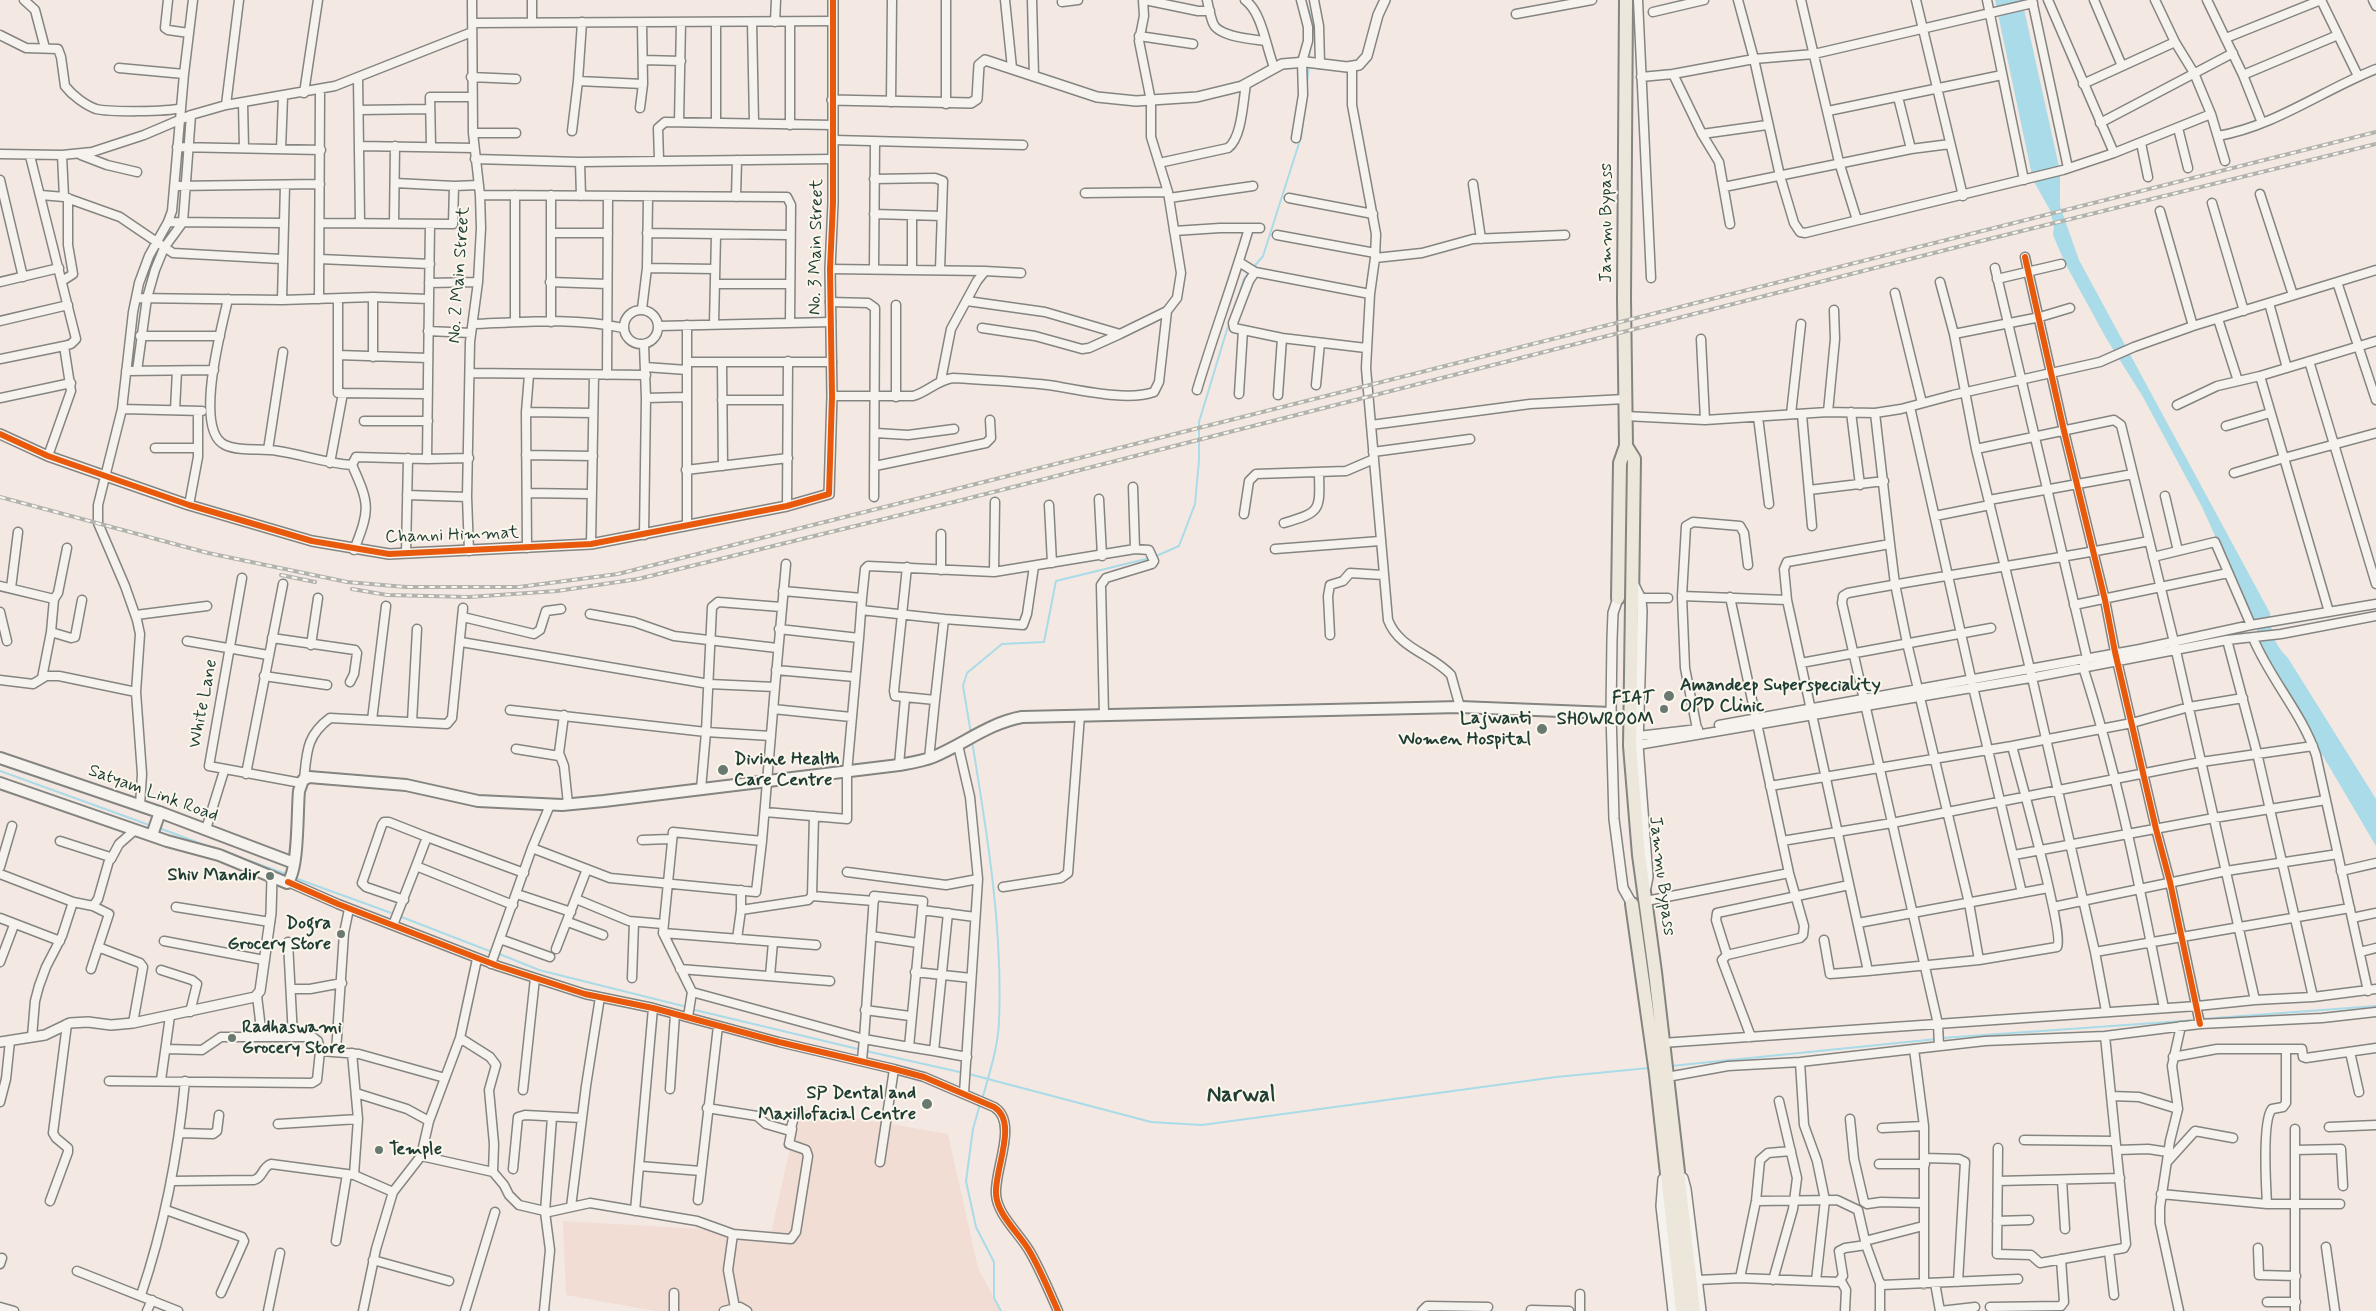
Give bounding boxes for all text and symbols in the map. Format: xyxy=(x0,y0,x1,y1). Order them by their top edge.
street label: Jammu Bypass xyxy=(1596,163,1618,283)
street label: No. 3 Main Street xyxy=(805,179,829,315)
street label: No. 2 Main Street xyxy=(444,206,476,344)
street label: Channi Himmat xyxy=(385,523,519,549)
street label: White Lane xyxy=(185,658,223,750)
place label: Amandeep Superspeciality OPD Clinic xyxy=(1680,675,1881,718)
place label: FIAT SHOWROOM xyxy=(1557,688,1654,731)
marker: Amandeep Superspeciality OPD Clinic xyxy=(1662,689,1676,703)
marker: FIAT SHOWROOM xyxy=(1658,703,1670,715)
place label: Lajwanti Women Hospital xyxy=(1399,708,1531,751)
marker: Lajwanti Women Hospital xyxy=(1535,722,1549,736)
place label: Divine Health Care Centre xyxy=(734,749,839,792)
street label: Satyam Link Road xyxy=(85,760,221,828)
marker: Divine Health Care Centre xyxy=(716,763,730,777)
street label: Jammu Bypass xyxy=(1643,815,1679,937)
place label: Shiv Mandir xyxy=(167,865,260,887)
marker: Shiv Mandir xyxy=(264,870,276,882)
place label: Dogra Grocery Store xyxy=(228,913,331,956)
marker: Dogra Grocery Store xyxy=(335,928,347,940)
place label: Radhaswami Grocery Store xyxy=(242,1017,345,1060)
marker: Radhaswami Grocery Store xyxy=(226,1032,238,1044)
place label: SP Dental and Maxillofacial Centre xyxy=(758,1083,916,1126)
district label: Narwal xyxy=(1207,1083,1275,1109)
marker: SP Dental and Maxillofacial Centre xyxy=(920,1097,934,1111)
place label: Temple xyxy=(389,1139,442,1161)
marker: Temple xyxy=(373,1144,385,1156)

